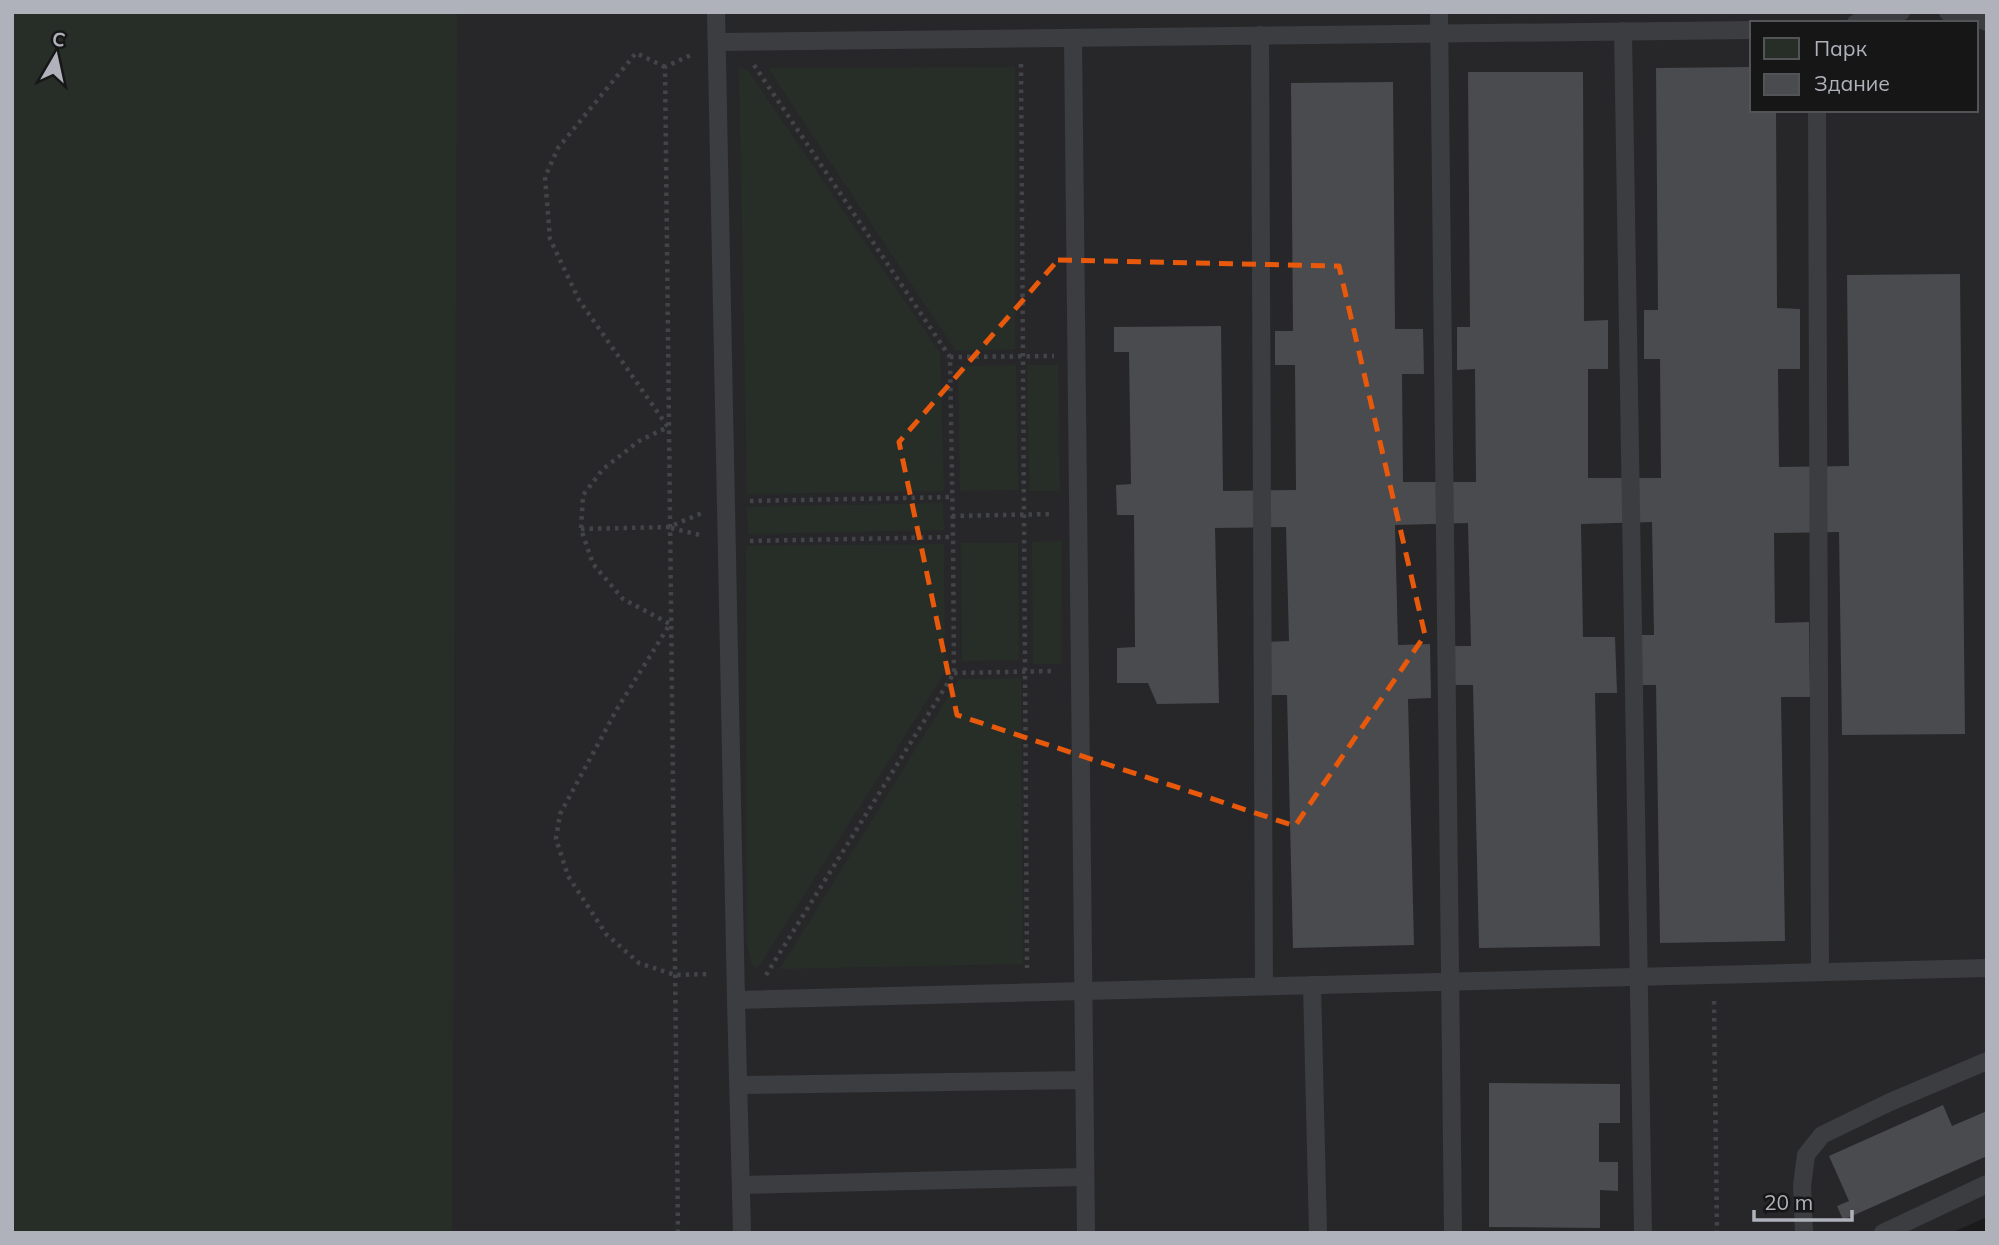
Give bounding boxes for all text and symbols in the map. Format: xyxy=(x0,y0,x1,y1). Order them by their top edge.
north arrow xyxy=(21,21,91,91)
legend xyxy=(1750,21,1978,112)
text: С xyxy=(50,26,67,52)
text: Парк xyxy=(1814,35,1868,61)
text: Здание xyxy=(1814,70,1890,96)
scale bar xyxy=(1754,1178,1852,1222)
text: 20 m xyxy=(1764,1189,1813,1215)

